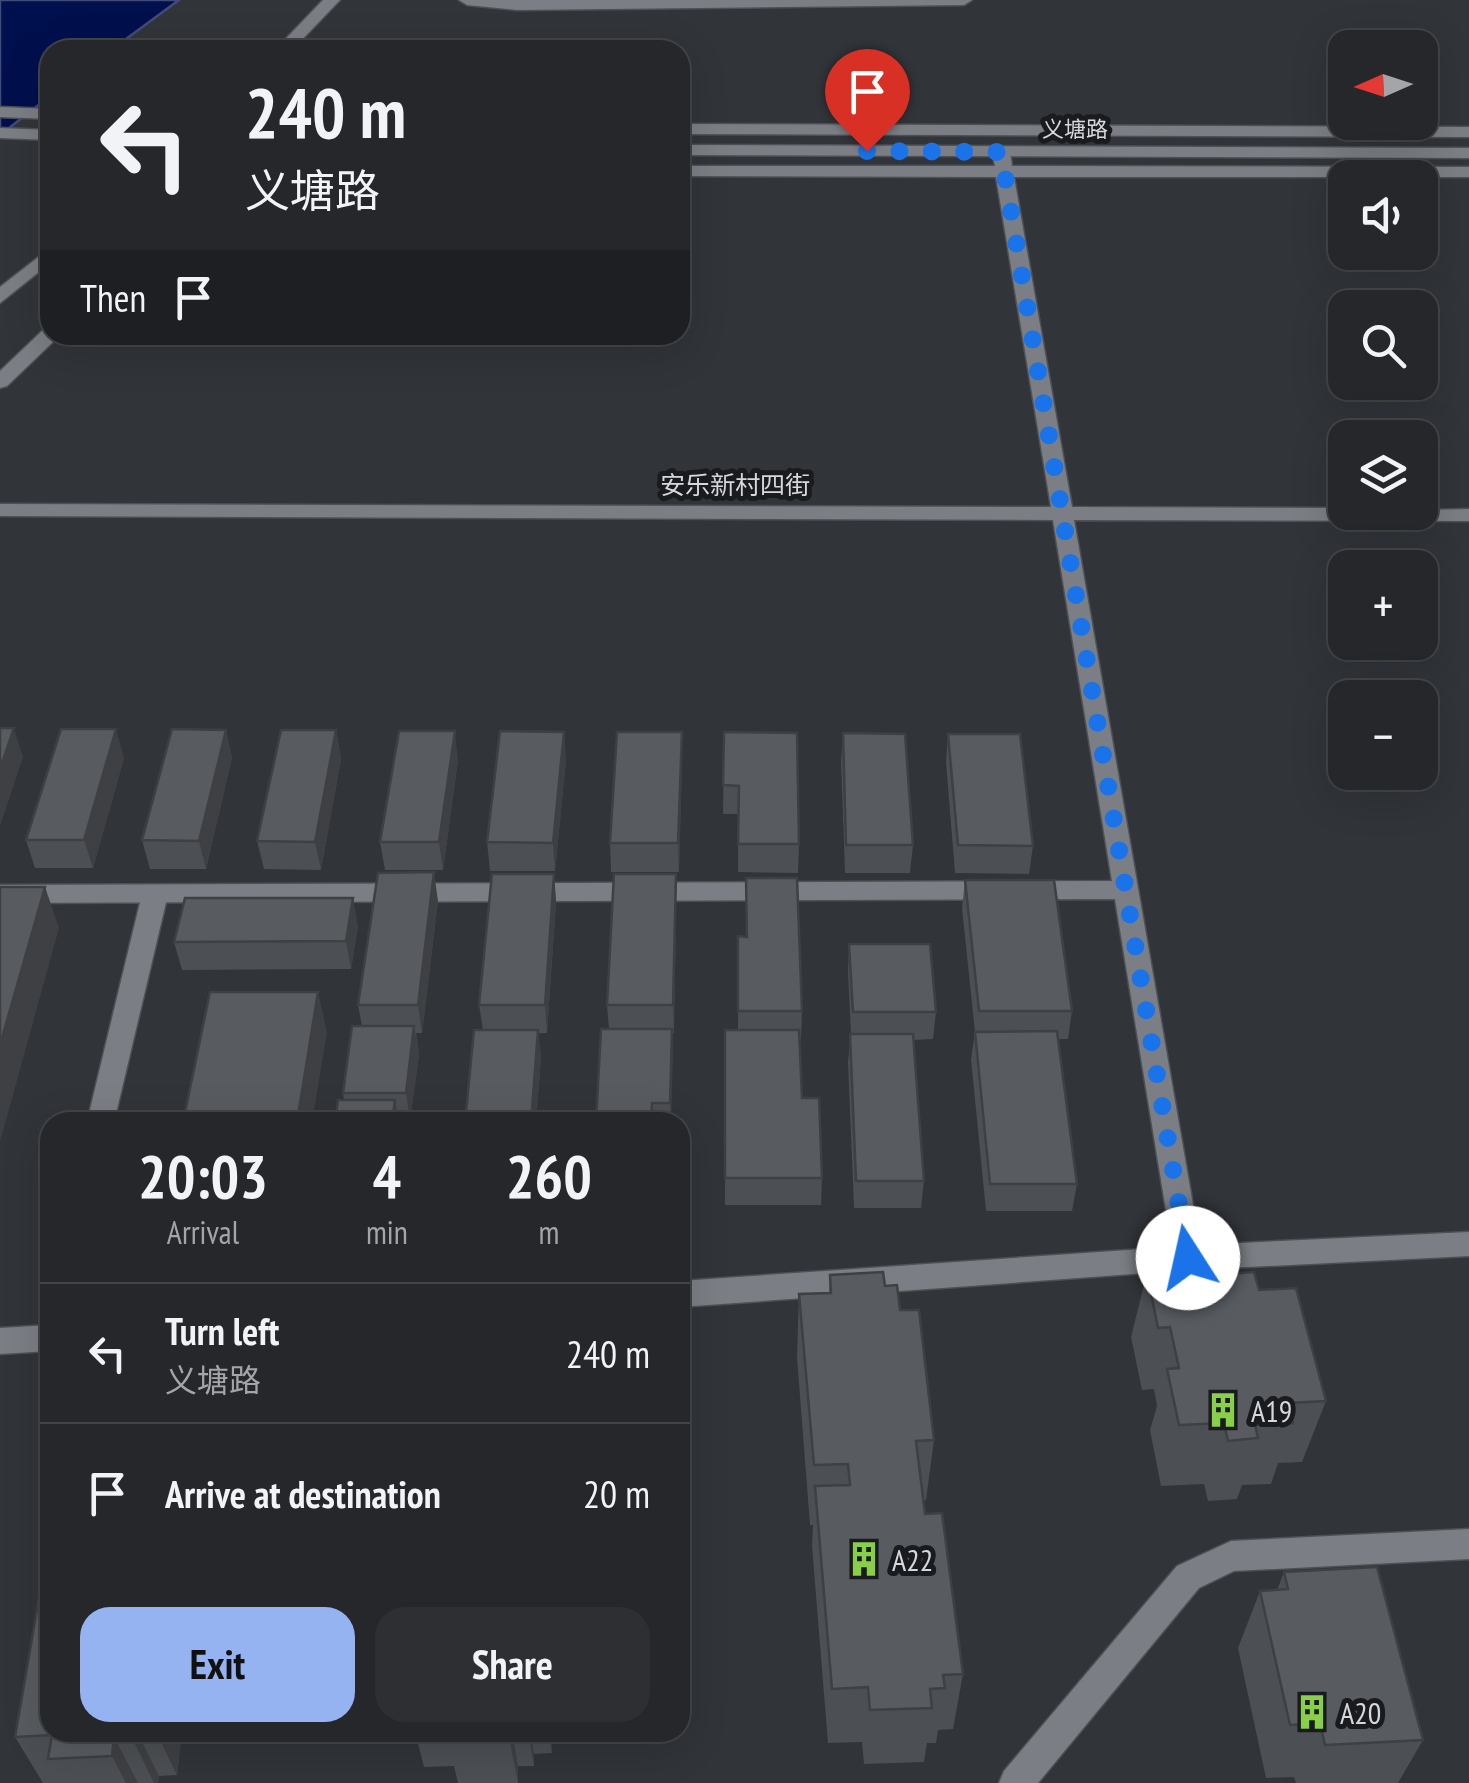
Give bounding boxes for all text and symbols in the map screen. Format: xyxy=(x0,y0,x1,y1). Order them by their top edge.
north arrow xyxy=(1328,30,1438,140)
map controls xyxy=(1328,30,1438,790)
pin xyxy=(825,49,910,152)
icon: arrive xyxy=(840,64,895,119)
text: 240 m xyxy=(245,67,406,157)
icon: left xyxy=(80,80,210,210)
street label: 义塘路 xyxy=(1042,115,1108,143)
button: sound xyxy=(1328,160,1438,270)
text: 义塘路 xyxy=(245,161,380,219)
icon: arrive xyxy=(166,270,221,325)
text: Then xyxy=(80,273,146,322)
button: search xyxy=(1328,290,1438,400)
button: layers xyxy=(1328,420,1438,530)
street label: 安乐新村四街 xyxy=(660,469,810,501)
button: + xyxy=(1328,550,1438,660)
button: − xyxy=(1328,680,1438,790)
text: 20:03 xyxy=(138,1137,268,1215)
text: 4 xyxy=(373,1137,401,1215)
text: 260 xyxy=(506,1137,592,1215)
position arrow xyxy=(1136,1206,1240,1310)
text: Arrival xyxy=(167,1211,239,1253)
text: min xyxy=(366,1211,408,1253)
text: m xyxy=(538,1211,559,1253)
text: Turn left xyxy=(165,1306,279,1355)
icon: left xyxy=(80,1326,135,1381)
text: 240 m xyxy=(566,1329,650,1378)
text: 义塘路 xyxy=(165,1359,261,1401)
building icon: A19 xyxy=(1204,1391,1242,1429)
place label: A19 xyxy=(1251,1391,1292,1430)
icon: arrive xyxy=(80,1466,135,1521)
text: Arrive at destination xyxy=(165,1469,441,1518)
text: 20 m xyxy=(583,1469,650,1518)
building icon: A22 xyxy=(845,1540,883,1578)
place label: A22 xyxy=(892,1540,933,1579)
button: Exit xyxy=(80,1607,355,1722)
button: Share xyxy=(375,1607,650,1722)
building icon: A20 xyxy=(1293,1693,1331,1731)
place label: A20 xyxy=(1340,1693,1381,1732)

